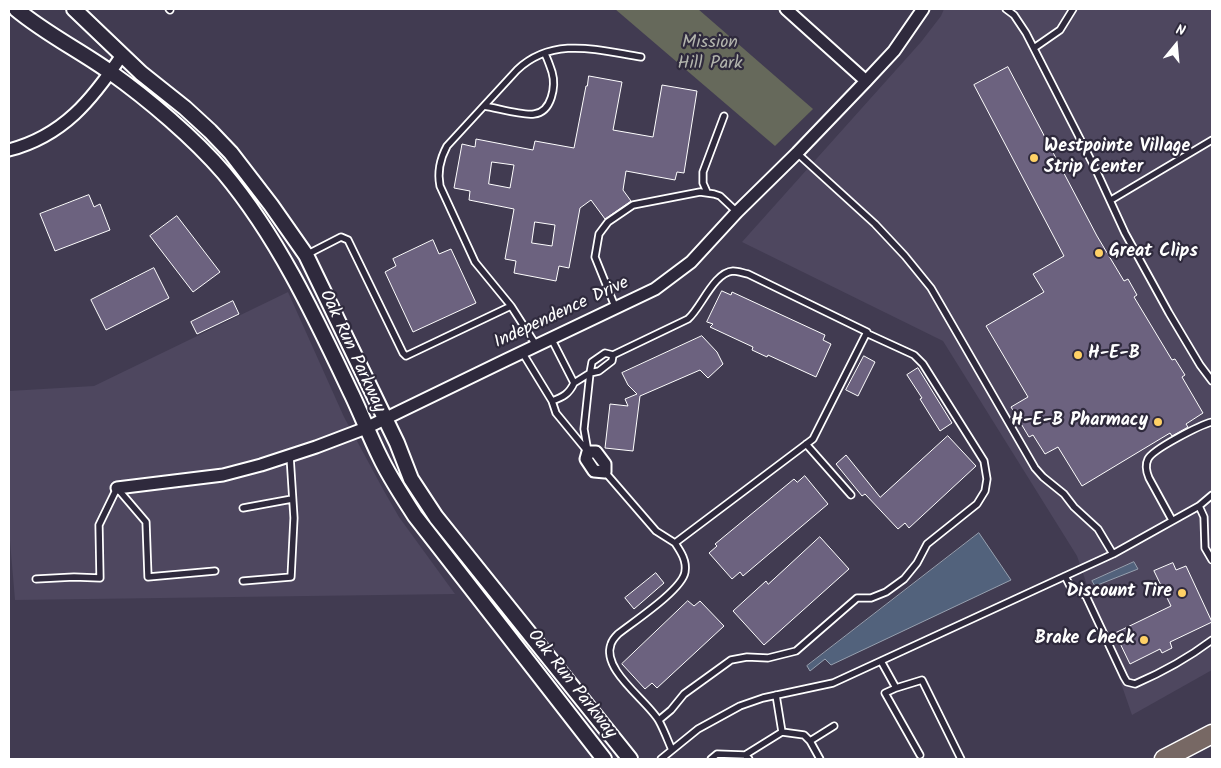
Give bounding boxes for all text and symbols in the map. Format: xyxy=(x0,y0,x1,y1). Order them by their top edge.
text: N xyxy=(1173,19,1188,42)
north arrow xyxy=(1151,20,1201,70)
park label: Mission Hill Park xyxy=(678,33,742,76)
place label: Westpointe Village Strip Center xyxy=(1044,137,1190,180)
marker: Westpointe Village Strip Center xyxy=(1028,152,1040,164)
place label: Great Clips xyxy=(1109,242,1198,264)
marker: Great Clips xyxy=(1093,247,1105,259)
street label: Independence Drive xyxy=(491,273,633,355)
street label: Oak Run Parkway xyxy=(313,287,389,417)
place label: H-E-B xyxy=(1088,344,1140,366)
marker: H-E-B xyxy=(1072,349,1084,361)
place label: H-E-B Pharmacy xyxy=(1011,411,1148,433)
marker: H-E-B Pharmacy xyxy=(1152,416,1164,428)
place label: Discount Tire xyxy=(1066,582,1172,604)
marker: Discount Tire xyxy=(1176,587,1188,599)
street label: Oak Run Parkway xyxy=(522,626,620,744)
place label: Brake Check xyxy=(1035,629,1134,651)
marker: Brake Check xyxy=(1138,634,1150,646)

